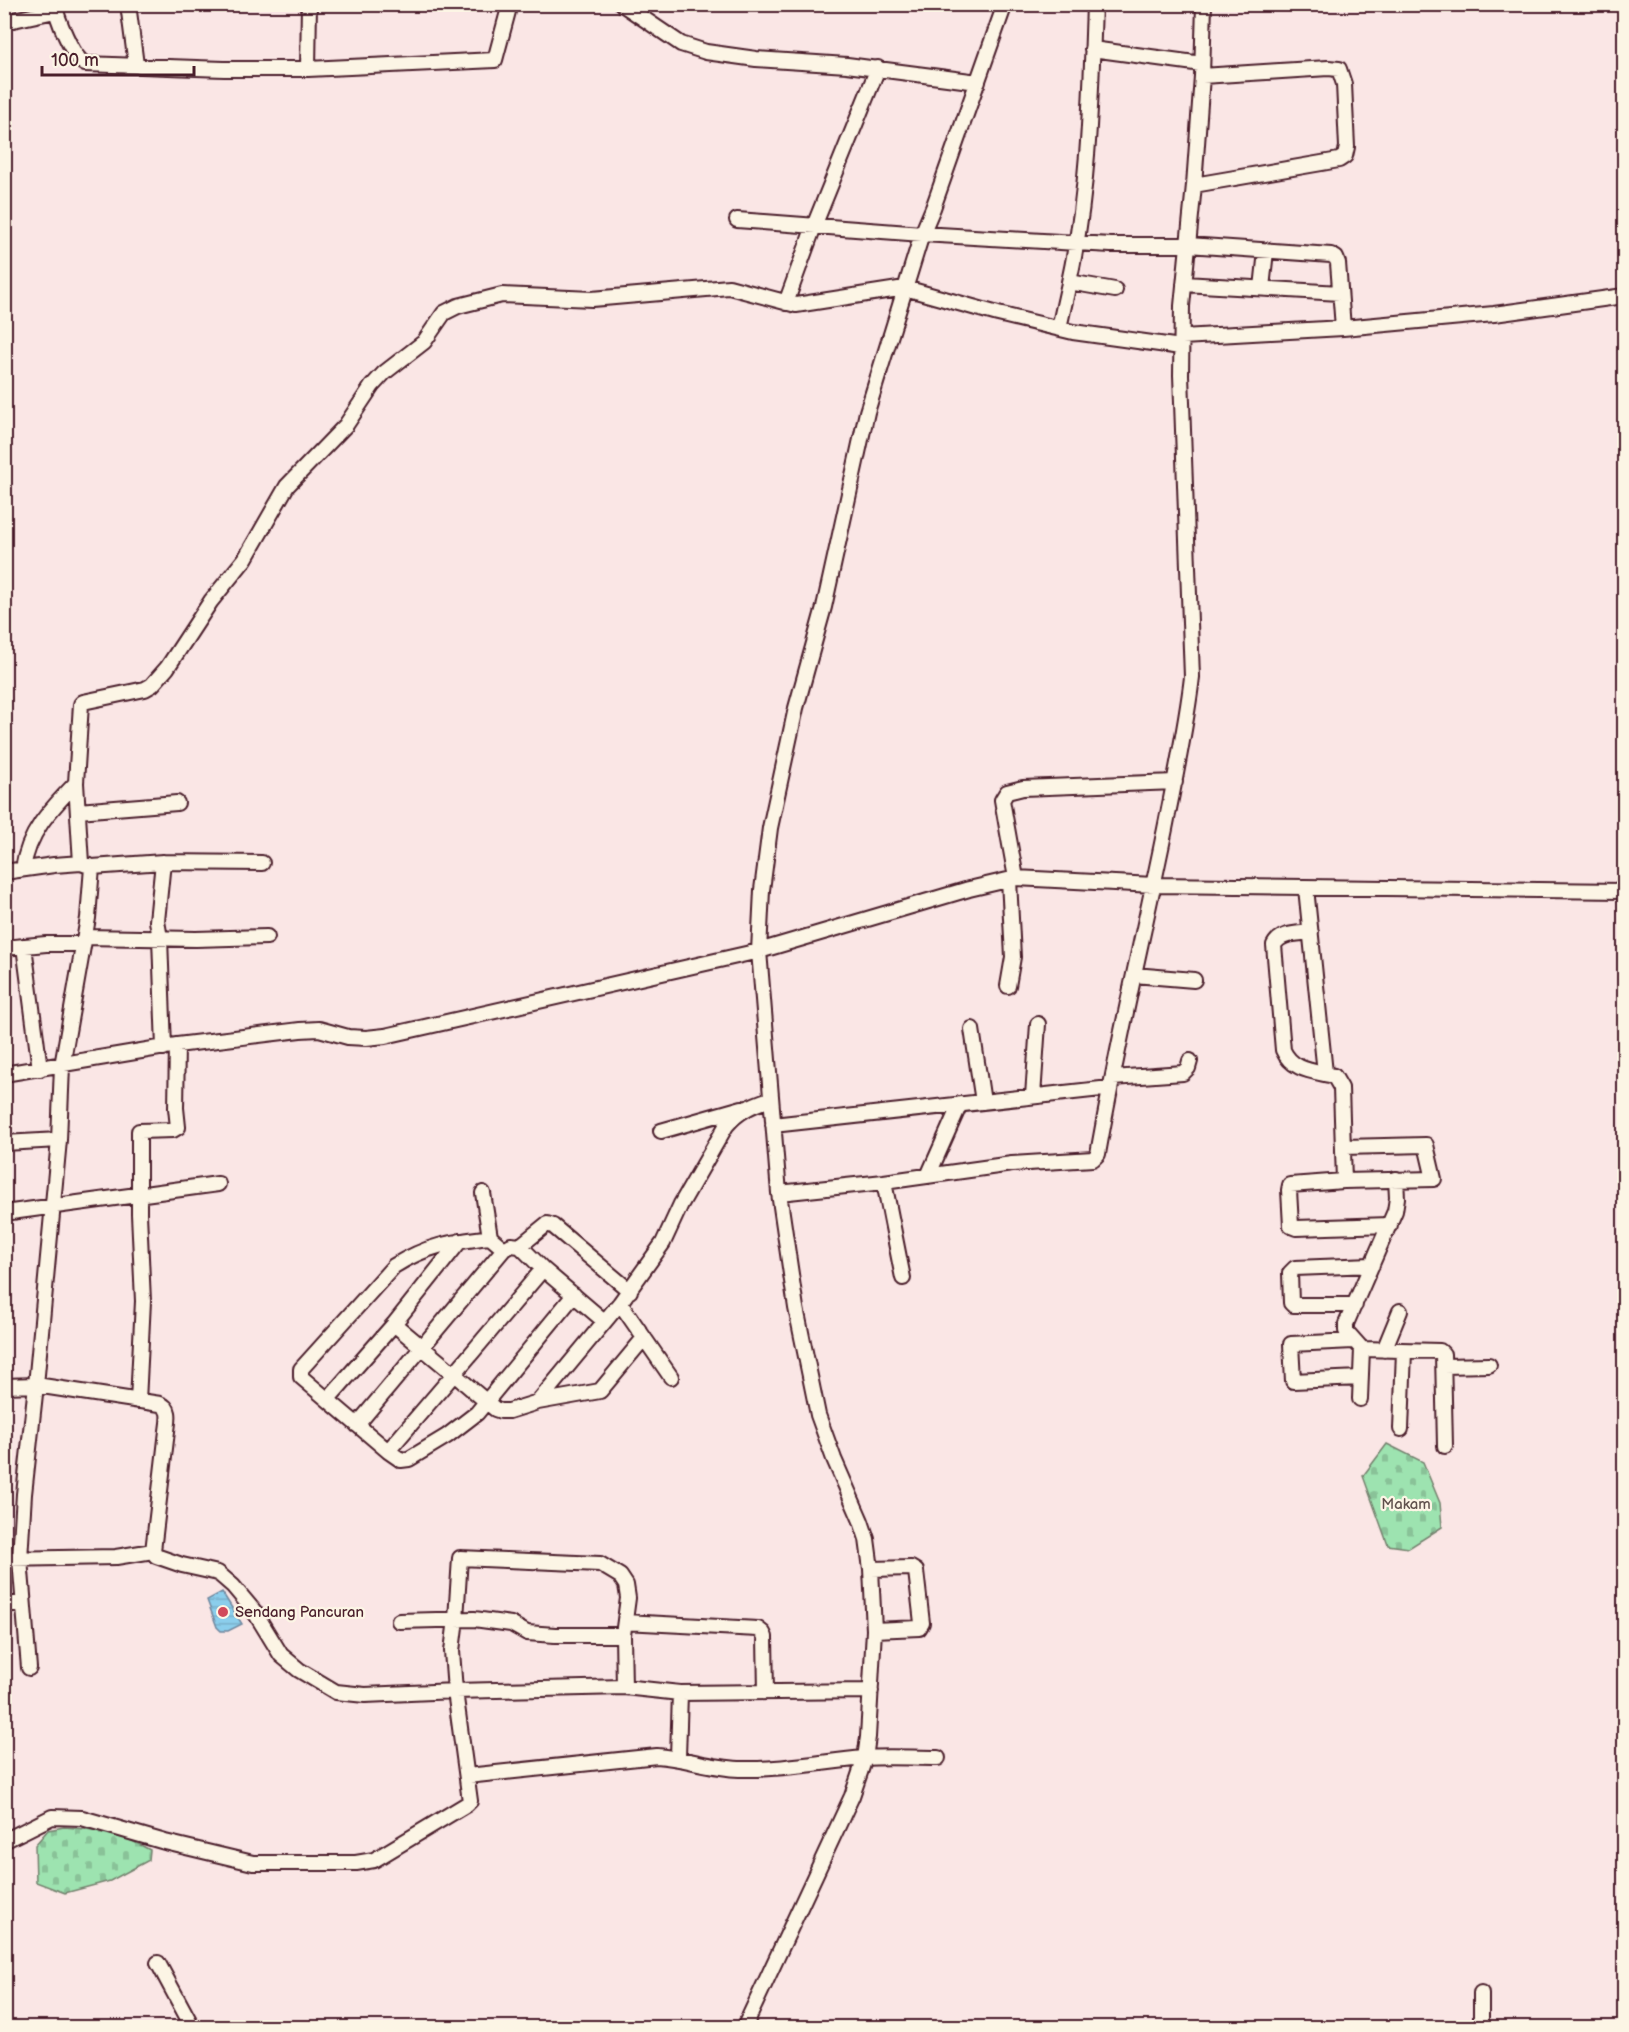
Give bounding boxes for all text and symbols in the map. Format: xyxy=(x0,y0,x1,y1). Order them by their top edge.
scale bar xyxy=(42,39,194,77)
text: 100 m xyxy=(51,50,99,71)
park label: Makam xyxy=(1381,1495,1431,1514)
place label: Sendang Pancuran xyxy=(235,1603,364,1622)
marker: Sendang Pancuran xyxy=(216,1605,230,1619)

